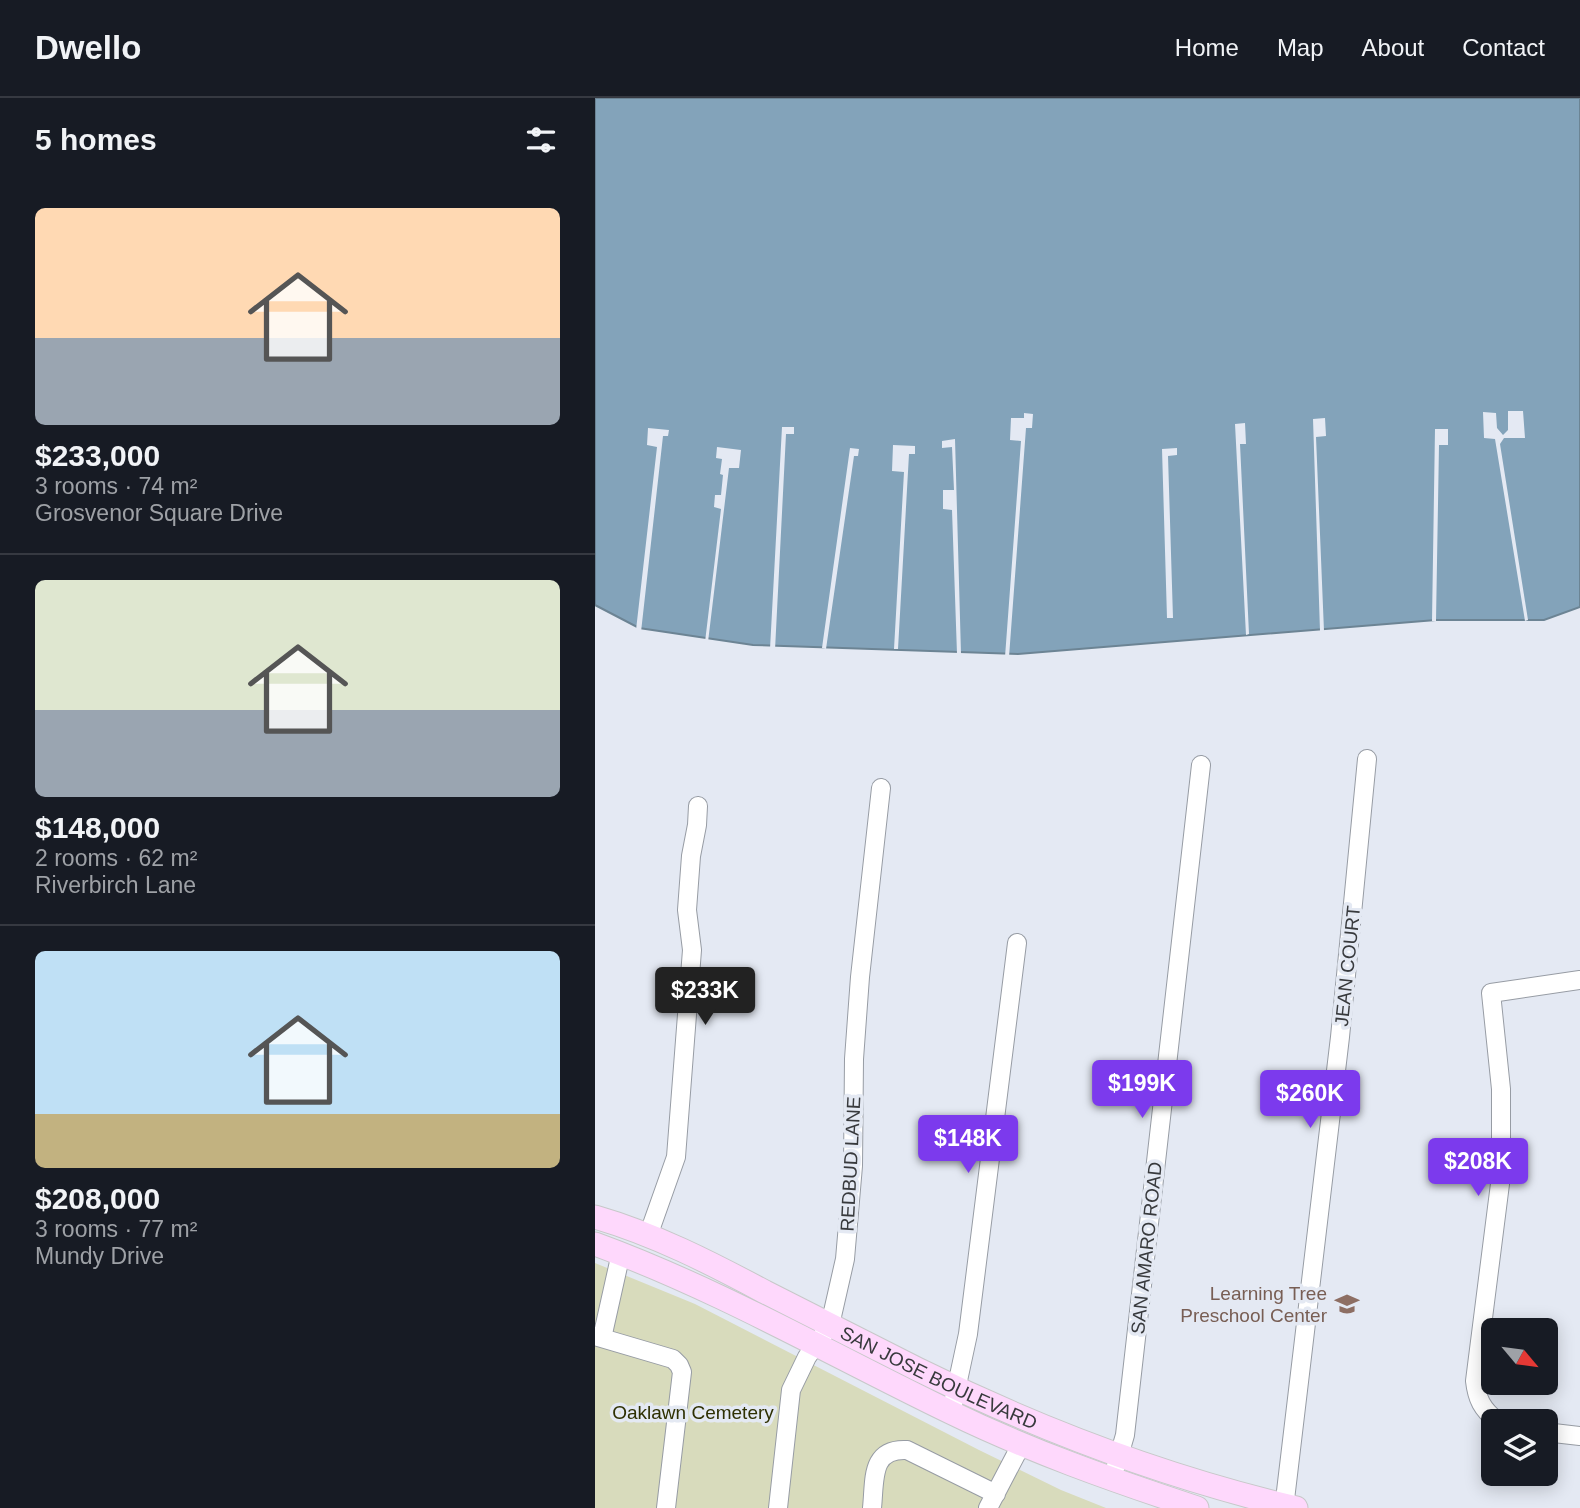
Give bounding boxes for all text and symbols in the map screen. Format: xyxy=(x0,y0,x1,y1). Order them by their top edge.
text: Dwello xyxy=(35,29,141,66)
text: Home xyxy=(1175,34,1239,61)
text: Map xyxy=(1277,34,1324,61)
text: About xyxy=(1362,34,1424,61)
text: Contact xyxy=(1462,34,1545,61)
icon: filters xyxy=(522,121,560,159)
text: 5 homes xyxy=(35,123,157,156)
icon: home xyxy=(235,254,361,380)
text: $233,000 xyxy=(35,439,160,472)
text: 3 rooms · 74 m² xyxy=(35,473,197,499)
text: Grosvenor Square Drive xyxy=(35,500,283,526)
icon: home xyxy=(235,626,361,752)
text: $148,000 xyxy=(35,811,160,844)
text: 2 rooms · 62 m² xyxy=(35,845,197,871)
text: Riverbirch Lane xyxy=(35,872,196,898)
street label: JEAN COURT xyxy=(1331,904,1364,1027)
pin: $233K xyxy=(656,968,754,1027)
text: $233K xyxy=(671,977,739,1003)
icon: home xyxy=(235,997,361,1123)
pin: $199K xyxy=(1093,1060,1191,1120)
text: $199K xyxy=(1108,1070,1176,1096)
pin: $260K xyxy=(1261,1070,1359,1130)
text: $260K xyxy=(1276,1080,1344,1106)
street label: REDBUD LANE xyxy=(836,1096,865,1232)
pin: $148K xyxy=(919,1116,1017,1175)
text: $148K xyxy=(934,1125,1002,1151)
pin: $208K xyxy=(1429,1138,1527,1198)
text: $208K xyxy=(1444,1148,1512,1174)
street label: SAN AMARO ROAD xyxy=(1127,1161,1166,1335)
text: $208,000 xyxy=(35,1182,160,1215)
text: 3 rooms · 77 m² xyxy=(35,1216,197,1242)
text: Mundy Drive xyxy=(35,1243,164,1269)
place label: Learning Tree Preschool Center xyxy=(1180,1283,1328,1326)
school or university icon: Learning Tree Preschool Center xyxy=(1333,1290,1361,1318)
north arrow xyxy=(1481,1318,1557,1395)
map controls xyxy=(1481,1318,1558,1486)
street label: SAN JOSE BOULEVARD xyxy=(837,1322,1040,1433)
park label: Oaklawn Cemetery xyxy=(612,1402,774,1423)
button: layers xyxy=(1481,1409,1558,1486)

